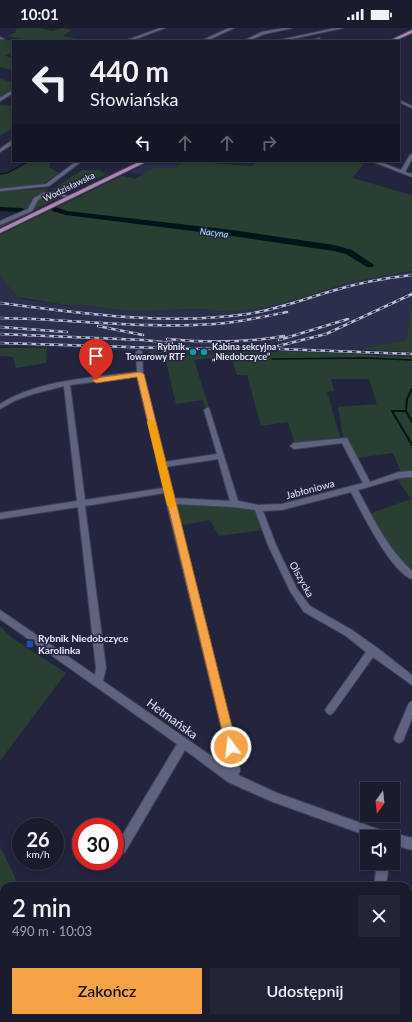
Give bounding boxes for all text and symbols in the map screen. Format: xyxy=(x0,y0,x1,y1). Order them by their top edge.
text: 10:01 xyxy=(20,5,59,23)
text: 440 m xyxy=(90,54,169,88)
icon: left xyxy=(24,56,76,108)
text: Słowiańska xyxy=(90,88,179,110)
icon: left xyxy=(132,132,154,154)
icon: ahead xyxy=(174,132,196,154)
icon: ahead xyxy=(216,132,238,154)
icon: right xyxy=(258,132,280,154)
street label: Wodzisławska xyxy=(41,169,96,204)
water label: Nacyna xyxy=(199,225,229,240)
pin xyxy=(79,339,113,380)
place label: Rybnik Towarowy RTF xyxy=(125,341,185,362)
place label: Kabina sekcyjna „Niedobczyce” xyxy=(212,341,277,362)
icon: arrive xyxy=(85,345,107,367)
marker: Rybnik Towarowy RTF xyxy=(188,347,198,357)
marker: Kabina sekcyjna „Niedobczyce” xyxy=(199,347,209,357)
street label: Jabłoniowa xyxy=(284,477,336,501)
street label: Olszycka xyxy=(287,559,317,599)
place label: Rybnik Niedobczyce Karolinka xyxy=(38,632,129,656)
marker: Rybnik Niedobczyce Karolinka xyxy=(25,639,35,649)
street label: Hetmańska xyxy=(144,695,201,742)
position arrow xyxy=(210,726,252,768)
north arrow xyxy=(360,782,400,822)
map controls xyxy=(360,782,400,870)
speed limit sign: 30 xyxy=(72,818,124,870)
text: 26 xyxy=(26,827,50,851)
button: sound xyxy=(360,830,400,870)
text: km/h xyxy=(26,848,50,860)
text: 2 min xyxy=(12,893,71,922)
button: close xyxy=(358,895,400,937)
text: 490 m · 10:03 xyxy=(12,923,92,939)
button: Zakończ xyxy=(12,968,202,1014)
button: Udostępnij xyxy=(210,968,400,1014)

